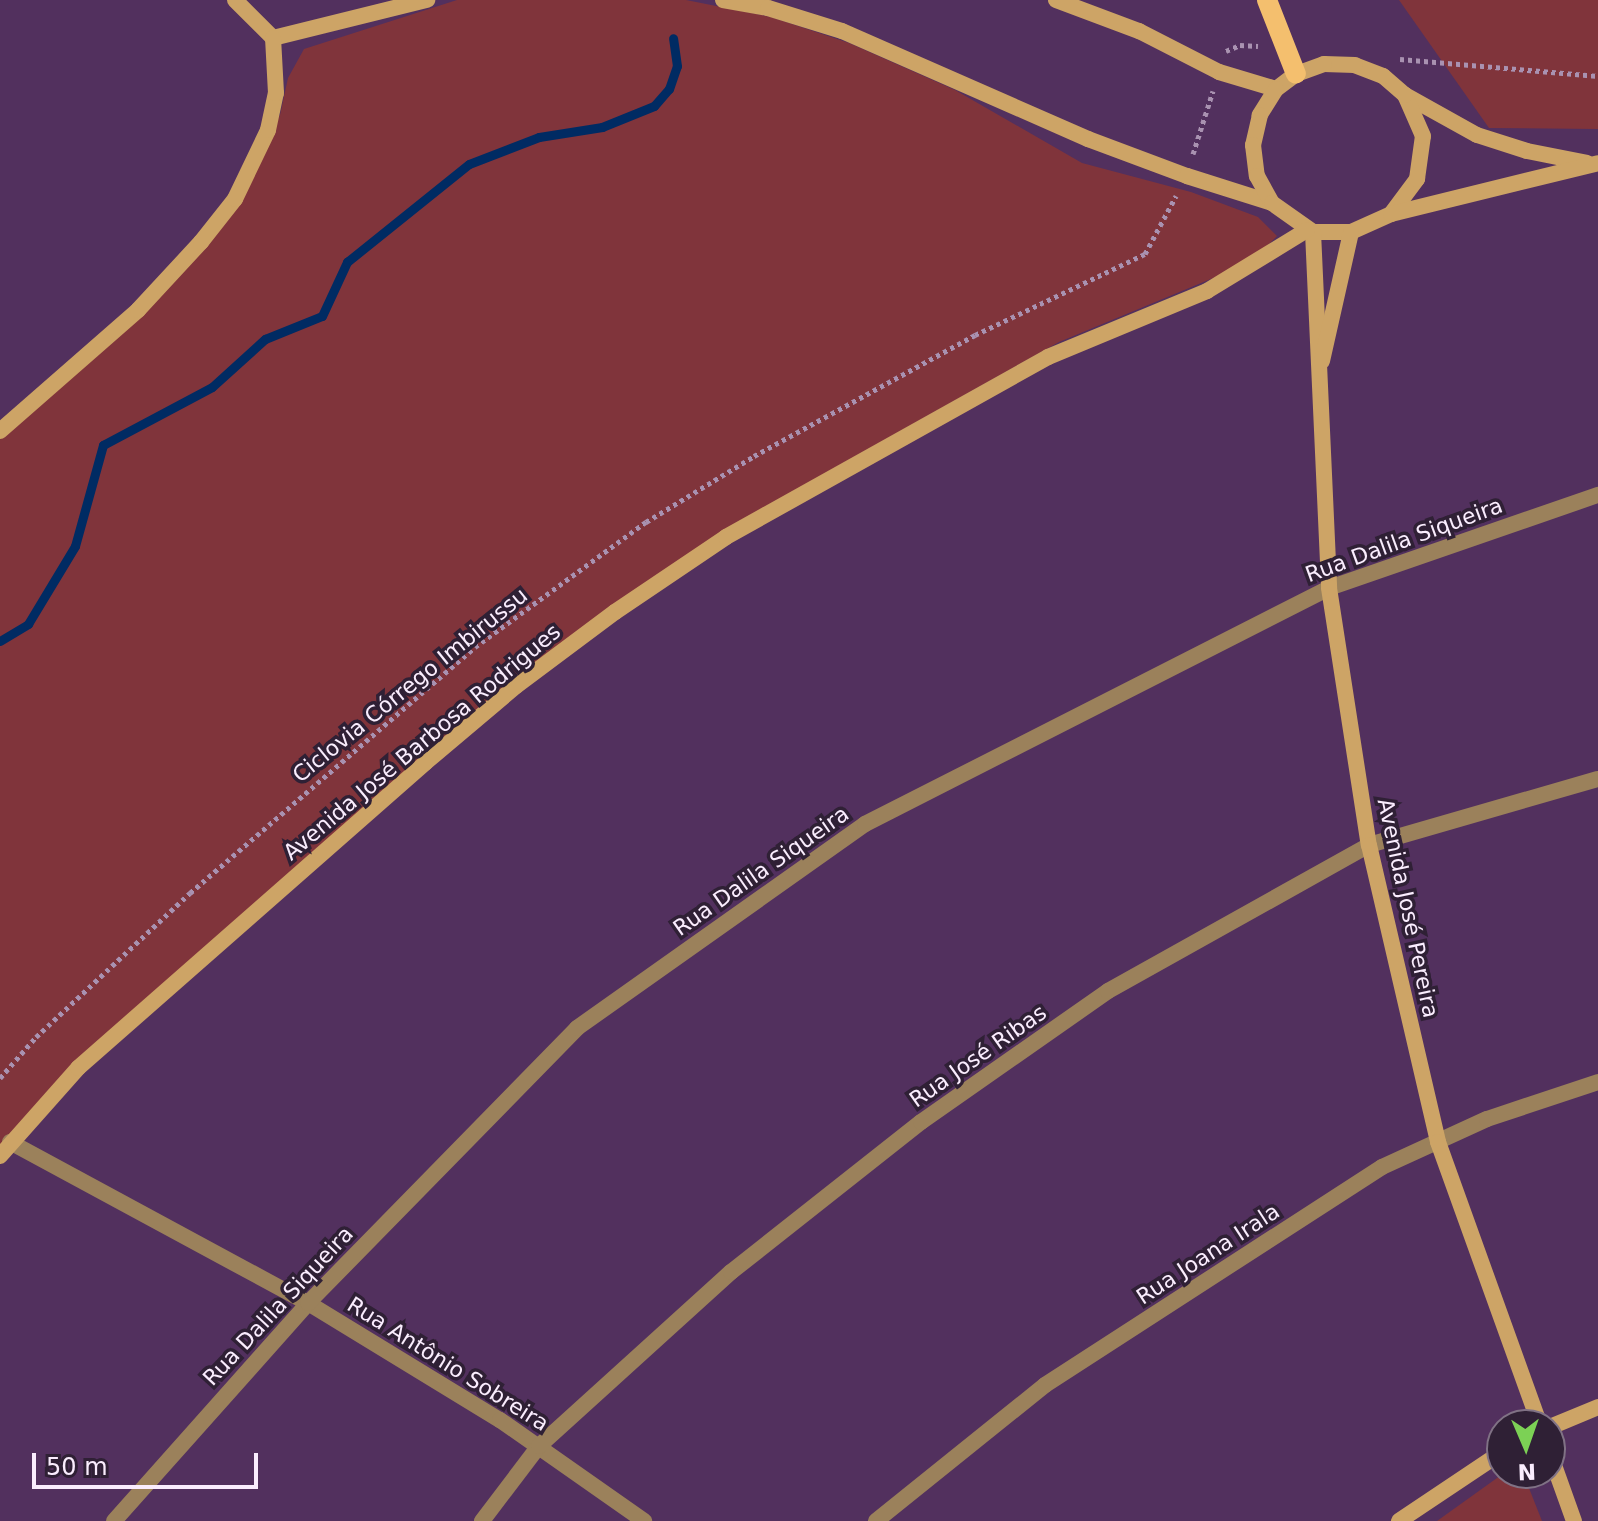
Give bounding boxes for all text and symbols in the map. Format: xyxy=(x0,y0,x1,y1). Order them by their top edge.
street label: Rua Dalila Siqueira xyxy=(1302,492,1506,588)
street label: Ciclovia Córrego Imbirussu xyxy=(287,582,533,788)
street label: Avenida José Barbosa Rodrigues xyxy=(278,618,566,866)
street label: Avenida José Pereira xyxy=(1372,796,1444,1020)
street label: Rua Dalila Siqueira xyxy=(668,801,854,941)
street label: Rua José Ribas xyxy=(905,999,1051,1113)
street label: Rua Joana Irala xyxy=(1132,1198,1284,1310)
street label: Rua Dalila Siqueira xyxy=(197,1221,359,1391)
street label: Rua Antônio Sobreira xyxy=(342,1291,554,1437)
north arrow xyxy=(1486,1409,1566,1489)
scale bar xyxy=(36,1437,262,1487)
text: 50 m xyxy=(46,1453,108,1481)
text: N xyxy=(1517,1459,1536,1484)

